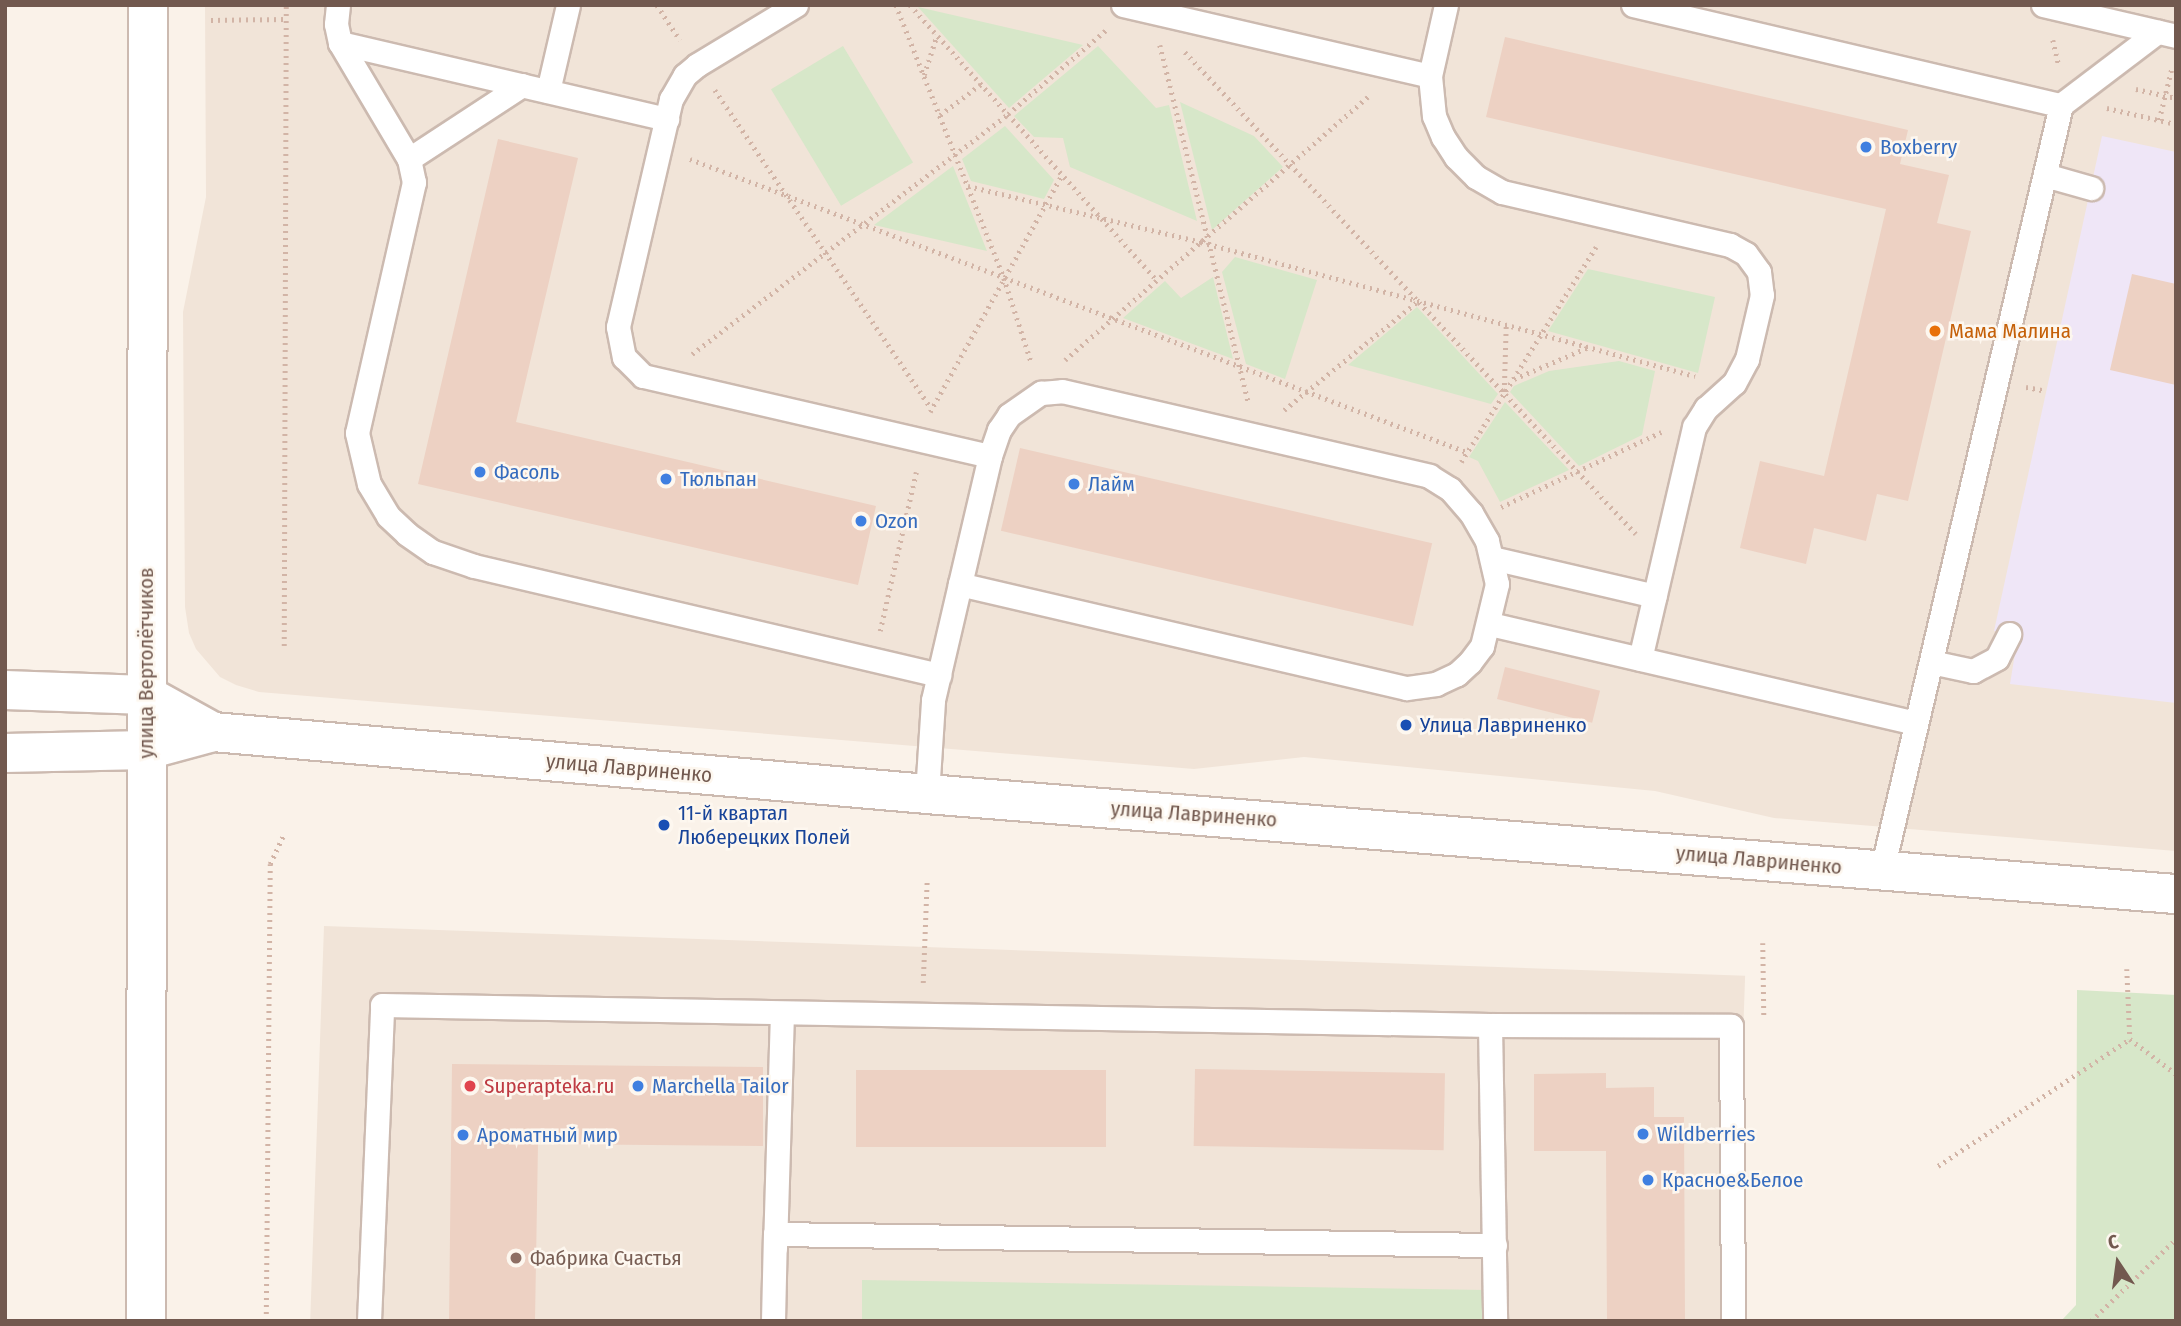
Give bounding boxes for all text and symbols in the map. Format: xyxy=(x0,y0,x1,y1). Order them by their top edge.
place label: Boxberry xyxy=(1880,134,1957,160)
marker: Boxberry xyxy=(1858,139,1874,155)
place label: Мама Малина xyxy=(1949,318,2071,344)
marker: Мама Малина xyxy=(1927,323,1943,339)
place label: Фасоль xyxy=(494,459,559,485)
marker: Фасоль xyxy=(472,464,488,480)
place label: Тюльпан xyxy=(680,466,757,492)
marker: Тюльпан xyxy=(658,471,674,487)
place label: Лайм xyxy=(1088,471,1135,497)
marker: Лайм xyxy=(1066,476,1082,492)
place label: Ozon xyxy=(875,508,918,534)
marker: Ozon xyxy=(853,513,869,529)
street label: улица Вертолётчиков xyxy=(133,567,159,759)
place label: Улица Лавриненко xyxy=(1420,712,1587,738)
marker: Улица Лавриненко xyxy=(1398,717,1414,733)
street label: улица Лавриненко xyxy=(545,748,713,788)
street label: улица Лавриненко xyxy=(1110,796,1278,832)
place label: 11-й квартал Люберецких Полей xyxy=(678,800,850,850)
marker: 11-й квартал Люберецких Полей xyxy=(656,817,672,833)
street label: улица Лавриненко xyxy=(1675,840,1843,880)
place label: Superapteka.ru xyxy=(484,1073,615,1099)
place label: Marchella Tailor xyxy=(652,1073,789,1099)
marker: Superapteka.ru xyxy=(462,1078,478,1094)
marker: Marchella Tailor xyxy=(630,1078,646,1094)
place label: Wildberries xyxy=(1657,1121,1756,1147)
place label: Ароматный мир xyxy=(477,1122,618,1148)
marker: Wildberries xyxy=(1635,1126,1651,1142)
marker: Ароматный мир xyxy=(455,1127,471,1143)
place label: Красное&Белое xyxy=(1662,1167,1803,1193)
marker: Красное&Белое xyxy=(1640,1172,1656,1188)
north arrow xyxy=(2083,1228,2153,1298)
text: С xyxy=(2106,1230,2121,1254)
place label: Фабрика Счастья xyxy=(530,1245,682,1271)
marker: Фабрика Счастья xyxy=(508,1250,524,1266)

